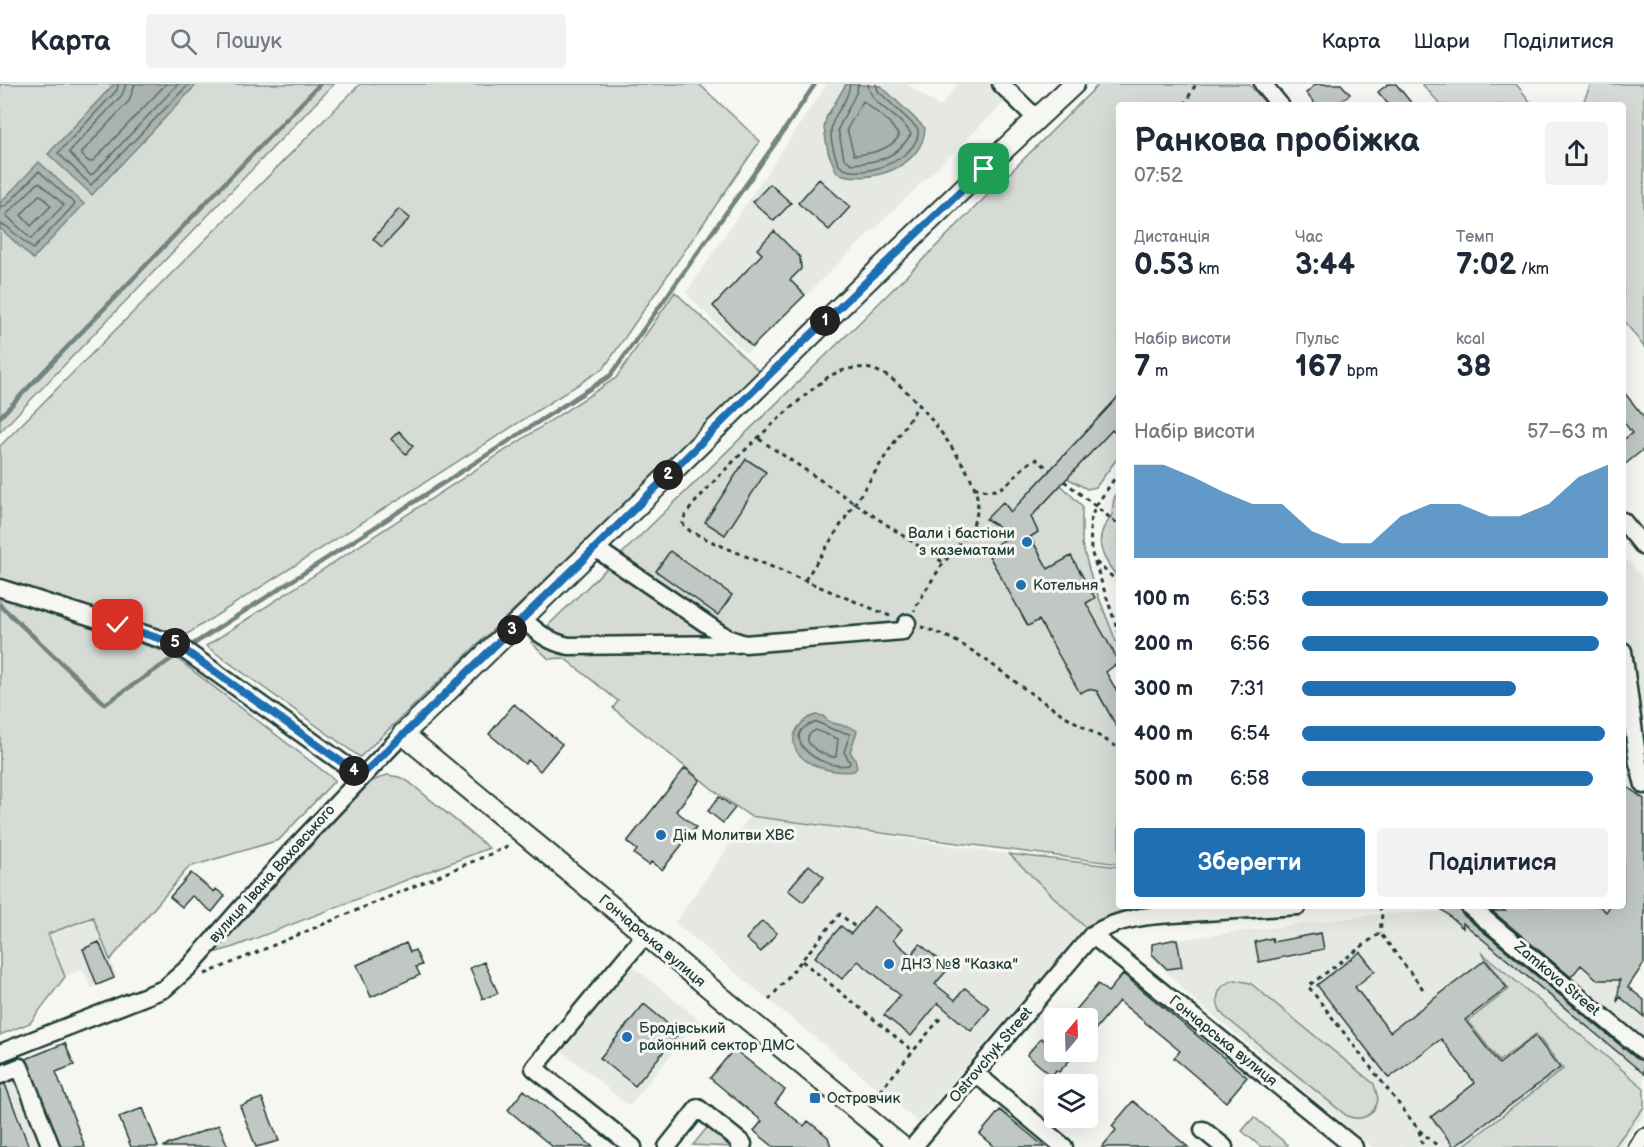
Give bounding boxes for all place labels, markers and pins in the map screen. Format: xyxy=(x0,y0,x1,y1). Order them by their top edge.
pin xyxy=(958,143,1009,194)
pin: 1 xyxy=(810,306,840,336)
pin: 2 xyxy=(653,460,683,490)
place label: Вали і бастіони з казематами xyxy=(908,524,1015,560)
marker: Вали і бастіони з казематами xyxy=(1020,535,1034,549)
place label: Котельня xyxy=(1033,576,1098,595)
marker: Котельня xyxy=(1014,578,1028,592)
pin xyxy=(92,599,143,650)
pin: 3 xyxy=(497,615,527,645)
pin: 5 xyxy=(160,628,190,658)
pin: 4 xyxy=(339,756,369,786)
place label: Дім Молитви ХВЄ xyxy=(673,826,794,845)
marker: Дім Молитви ХВЄ xyxy=(654,828,668,842)
place label: ДНЗ №8 "Казка" xyxy=(901,955,1018,974)
marker: ДНЗ №8 "Казка" xyxy=(882,957,896,971)
place label: Бродівський районний сектор ДМС xyxy=(639,1019,795,1055)
marker: Бродівський районний сектор ДМС xyxy=(620,1030,634,1044)
place label: Островчик xyxy=(827,1089,900,1108)
marker: Островчик xyxy=(808,1091,822,1105)

